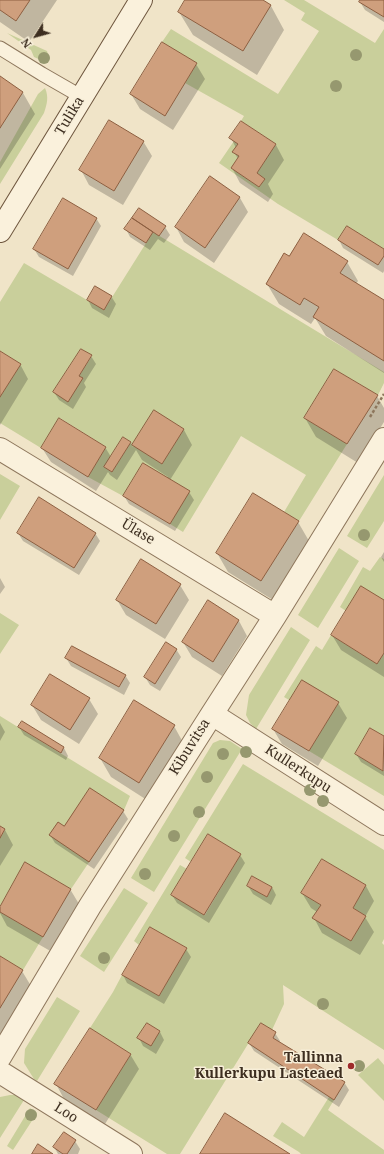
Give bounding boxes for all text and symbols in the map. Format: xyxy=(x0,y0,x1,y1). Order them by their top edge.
north arrow xyxy=(16,16,56,56)
text: N xyxy=(17,36,35,52)
street label: Tulika xyxy=(52,94,88,138)
street label: Ülase xyxy=(118,516,158,548)
street label: Kibuvitsa xyxy=(166,716,214,778)
street label: Kullerkupu xyxy=(262,741,334,797)
place label: Tallinna Kullerkupu Lasteaed xyxy=(195,1050,343,1082)
marker: Tallinna Kullerkupu Lasteaed xyxy=(346,1061,356,1071)
street label: Loo xyxy=(51,1099,81,1127)

